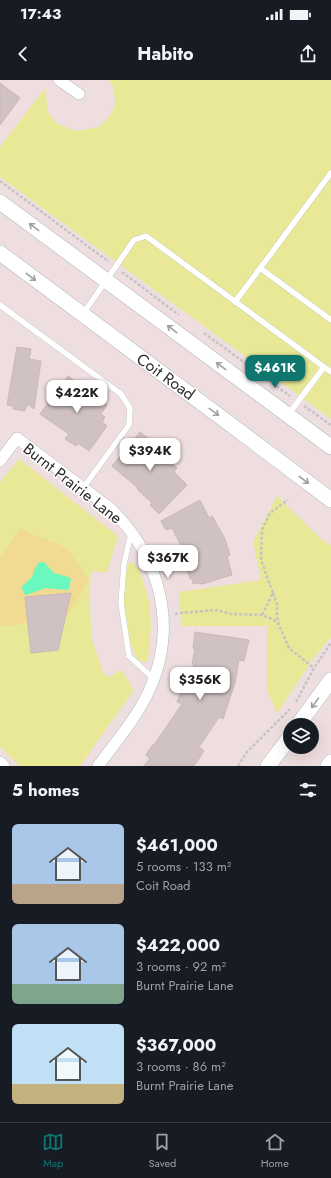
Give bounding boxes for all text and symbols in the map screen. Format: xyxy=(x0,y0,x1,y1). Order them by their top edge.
text: 17:43 xyxy=(20,3,61,25)
text: Habito xyxy=(137,41,194,67)
icon: back xyxy=(12,43,34,65)
icon: share xyxy=(297,43,319,65)
one-way arrow xyxy=(28,223,39,231)
one-way arrow xyxy=(26,272,37,281)
one-way arrow xyxy=(166,325,177,334)
street label: Coit Road xyxy=(132,347,200,405)
pin: $461K xyxy=(247,355,303,389)
text: $461K xyxy=(254,358,296,377)
one-way arrow xyxy=(216,362,227,370)
pin: $422K xyxy=(49,380,105,414)
text: $422K xyxy=(55,383,99,402)
one-way arrow xyxy=(209,408,220,416)
street label: Burnt Prairie Lane xyxy=(18,437,127,529)
pin: $394K xyxy=(122,438,178,472)
text: $394K xyxy=(128,441,172,460)
one-way arrow xyxy=(299,476,310,484)
pin: $367K xyxy=(140,545,196,579)
text: $367K xyxy=(147,548,189,567)
pin: $356K xyxy=(172,667,228,701)
text: $356K xyxy=(179,670,221,689)
one-way arrow xyxy=(311,697,319,708)
map controls xyxy=(283,718,319,754)
button: layers xyxy=(283,718,319,754)
text: 5 homes xyxy=(12,778,79,802)
icon: filters xyxy=(297,779,319,801)
text: $461,000 xyxy=(136,833,218,857)
icon: home xyxy=(44,840,92,888)
text: 5 rooms · 133 m² xyxy=(136,857,231,876)
text: Coit Road xyxy=(136,876,190,895)
text: $422,000 xyxy=(136,933,220,957)
icon: home xyxy=(44,940,92,988)
text: 3 rooms · 92 m² xyxy=(136,957,226,976)
text: Burnt Prairie Lane xyxy=(136,976,233,995)
text: $367,000 xyxy=(136,1033,216,1057)
icon: home xyxy=(44,1040,92,1088)
text: 3 rooms · 86 m² xyxy=(136,1057,226,1076)
text: Burnt Prairie Lane xyxy=(136,1076,233,1095)
tab: Map xyxy=(42,1131,64,1171)
tab: Saved xyxy=(148,1131,176,1171)
tab: Home xyxy=(261,1131,289,1171)

